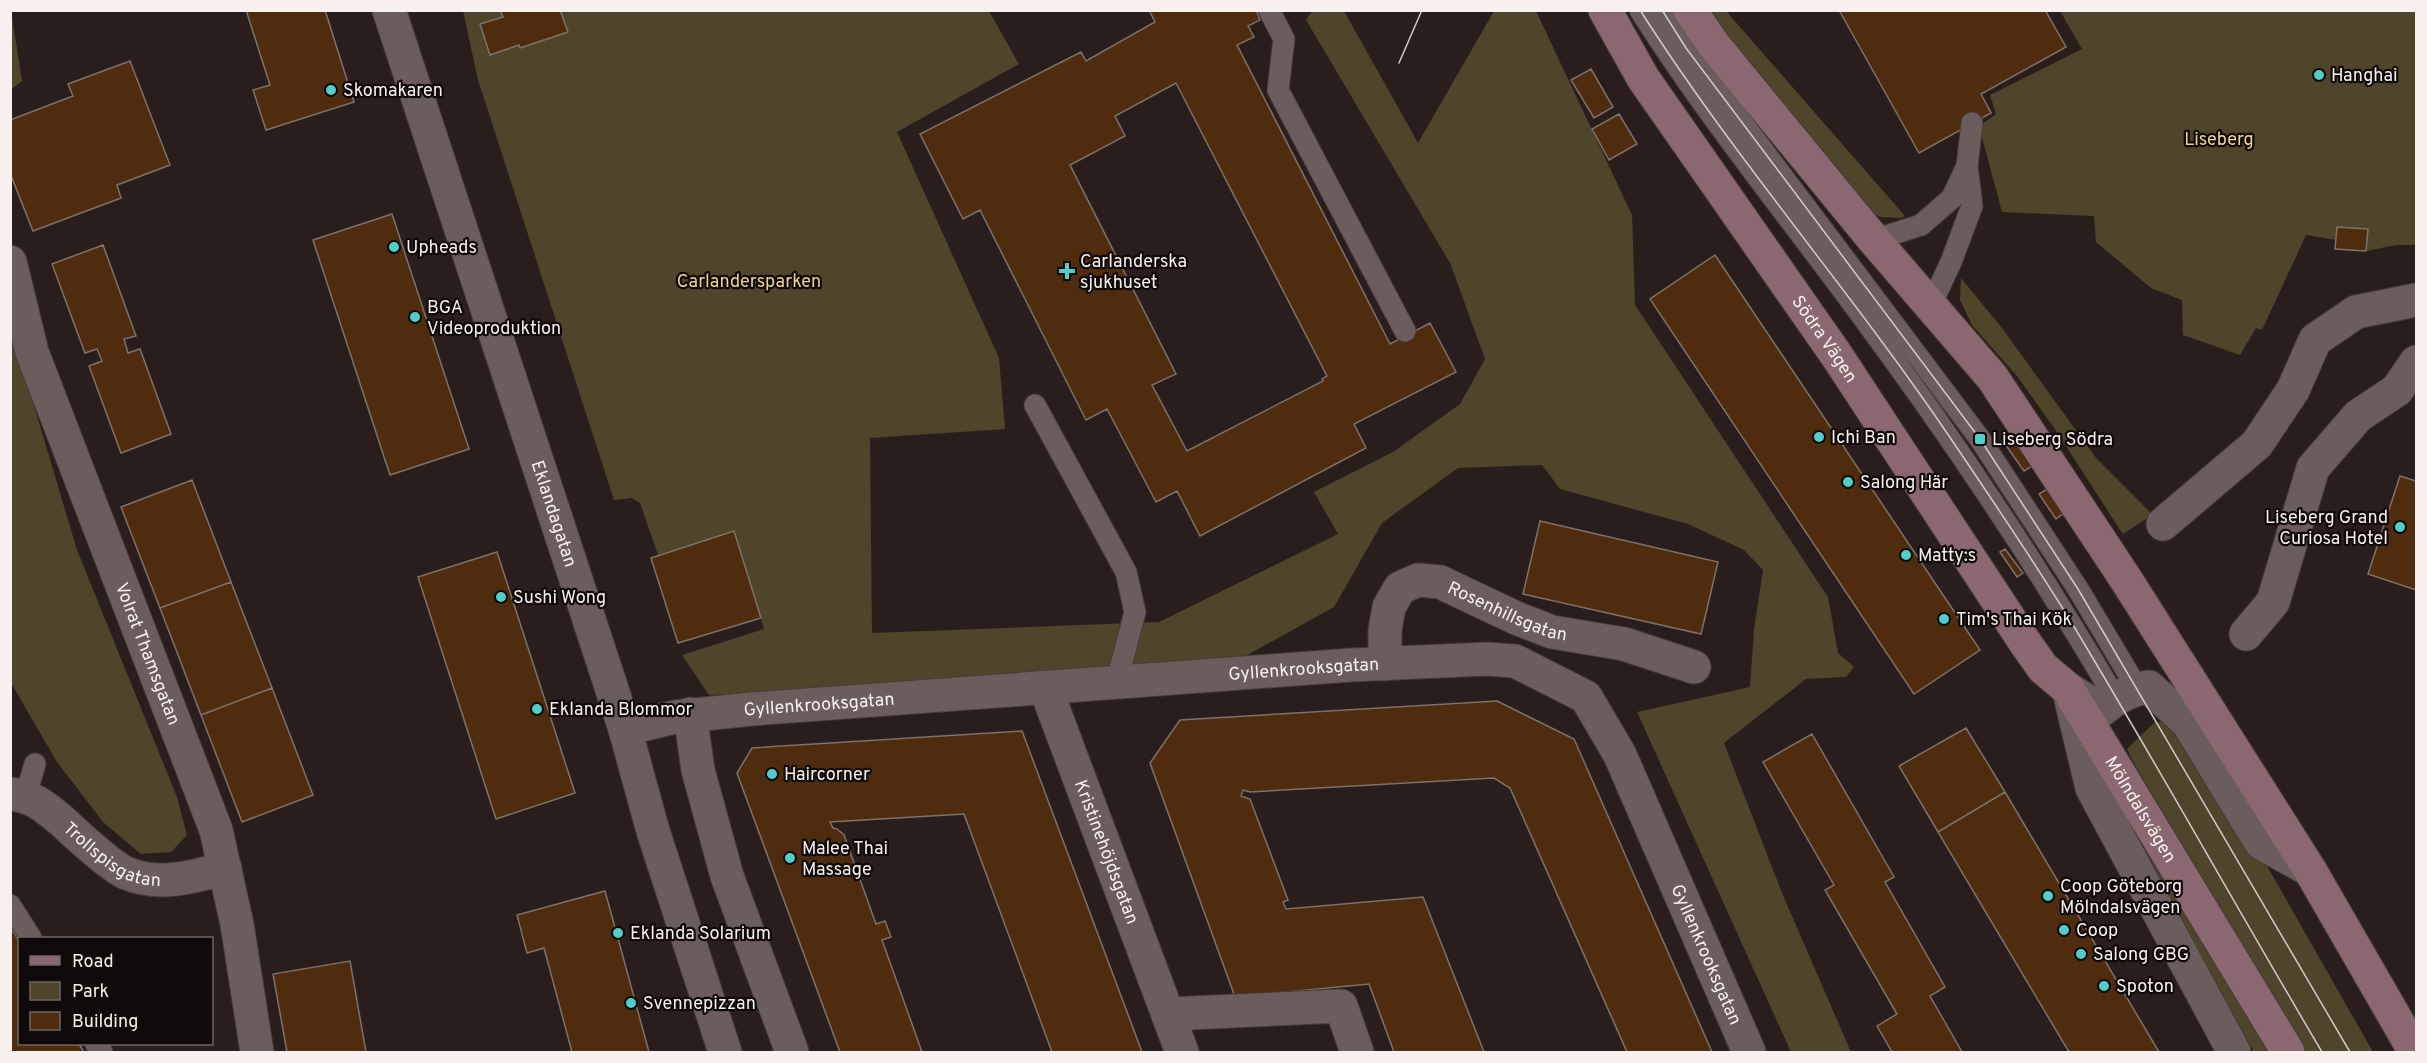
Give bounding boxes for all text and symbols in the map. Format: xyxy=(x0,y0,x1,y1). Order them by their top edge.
place label: Hanghai xyxy=(2331,65,2398,88)
marker: Hanghai xyxy=(2312,68,2326,82)
place label: Skomakaren xyxy=(343,80,443,103)
marker: Skomakaren xyxy=(324,83,338,97)
park label: Liseberg xyxy=(2184,129,2254,152)
place label: Upheads xyxy=(406,237,477,260)
marker: Upheads xyxy=(387,240,401,254)
place label: Carlanderska sjukhuset xyxy=(1080,251,1187,295)
marker: Carlanderska sjukhuset xyxy=(1058,262,1076,280)
park label: Carlandersparken xyxy=(677,271,821,294)
street label: Södra Vägen xyxy=(1785,292,1862,388)
place label: BGA Videoproduktion xyxy=(427,297,561,341)
marker: BGA Videoproduktion xyxy=(408,310,422,324)
place label: Ichi Ban xyxy=(1831,427,1896,450)
place label: Liseberg Södra xyxy=(1992,429,2113,452)
marker: Ichi Ban xyxy=(1812,430,1826,444)
marker: Liseberg Södra xyxy=(1973,432,1987,446)
street label: Eklandagatan xyxy=(525,458,581,570)
place label: Salong Här xyxy=(1860,472,1948,495)
marker: Salong Här xyxy=(1841,475,1855,489)
place label: Liseberg Grand Curiosa Hotel xyxy=(2265,507,2388,551)
marker: Liseberg Grand Curiosa Hotel xyxy=(2393,520,2407,534)
place label: Matty:s xyxy=(1918,545,1976,568)
marker: Matty:s xyxy=(1899,548,1913,562)
street label: Rosenhillsgatan xyxy=(1443,577,1569,647)
street label: Volrat Thamsgatan xyxy=(109,580,185,729)
place label: Sushi Wong xyxy=(513,587,606,610)
marker: Sushi Wong xyxy=(494,590,508,604)
place label: Tim's Thai Kök xyxy=(1956,609,2072,632)
marker: Tim's Thai Kök xyxy=(1937,612,1951,626)
street label: Gyllenkrooksgatan xyxy=(1228,654,1380,687)
street label: Gyllenkrooksgatan xyxy=(743,689,895,723)
place label: Eklanda Blommor xyxy=(549,699,692,722)
marker: Eklanda Blommor xyxy=(530,702,544,716)
street label: Mölndalsvägen xyxy=(2099,753,2181,867)
place label: Haircorner xyxy=(784,764,870,787)
marker: Haircorner xyxy=(765,767,779,781)
street label: Kristinehöjdsgatan xyxy=(1068,777,1143,928)
street label: Trollspisgatan xyxy=(58,818,161,893)
place label: Malee Thai Massage xyxy=(802,838,888,882)
marker: Malee Thai Massage xyxy=(783,851,797,865)
place label: Coop Göteborg Mölndalsvägen xyxy=(2060,876,2182,920)
street label: Gyllenkrooksgatan xyxy=(1665,881,1746,1029)
marker: Coop Göteborg Mölndalsvägen xyxy=(2041,889,2055,903)
place label: Coop xyxy=(2076,920,2118,943)
place label: Eklanda Solarium xyxy=(630,923,771,946)
marker: Coop xyxy=(2057,923,2071,937)
marker: Eklanda Solarium xyxy=(611,926,625,940)
legend xyxy=(18,937,213,1045)
place label: Salong GBG xyxy=(2093,944,2189,967)
marker: Salong GBG xyxy=(2074,947,2088,961)
text: Road xyxy=(72,951,114,974)
place label: Spoton xyxy=(2116,976,2174,999)
marker: Spoton xyxy=(2097,979,2111,993)
text: Park xyxy=(72,981,109,1004)
place label: Svennepizzan xyxy=(643,993,756,1016)
marker: Svennepizzan xyxy=(624,996,638,1010)
text: Building xyxy=(72,1011,138,1034)

